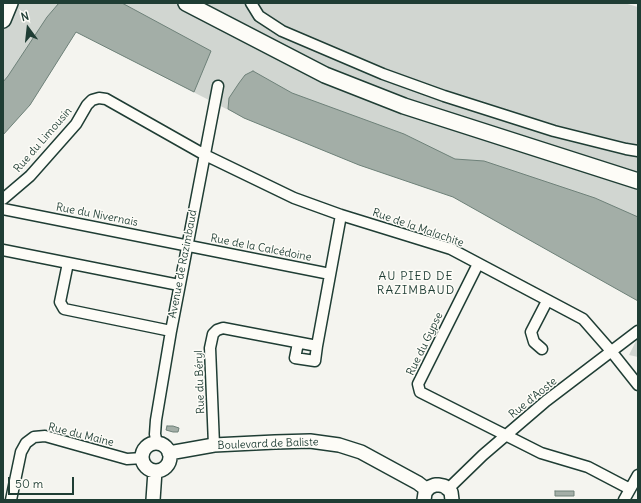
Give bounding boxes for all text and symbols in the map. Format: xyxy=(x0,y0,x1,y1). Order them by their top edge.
north arrow xyxy=(8,8,48,48)
text: N xyxy=(19,9,30,24)
street label: Rue du Limousin xyxy=(11,105,75,175)
street label: Rue du Nivernais xyxy=(55,201,139,229)
street label: Rue de la Malachite xyxy=(371,206,465,250)
street label: Avenue de Razimbaud xyxy=(166,209,200,319)
street label: Rue de la Calcédoine xyxy=(209,232,313,264)
district label: AU PIED DE RAZIMBAUD xyxy=(377,270,455,298)
street label: Rue du Gypse xyxy=(404,310,446,378)
street label: Rue du Béryl xyxy=(192,350,208,414)
street label: Rue d'Aoste xyxy=(506,375,560,421)
street label: Rue du Maine xyxy=(47,420,115,450)
street label: Boulevard de Baliste xyxy=(217,436,319,452)
scale bar xyxy=(10,469,76,495)
text: 50 m xyxy=(15,476,43,491)

